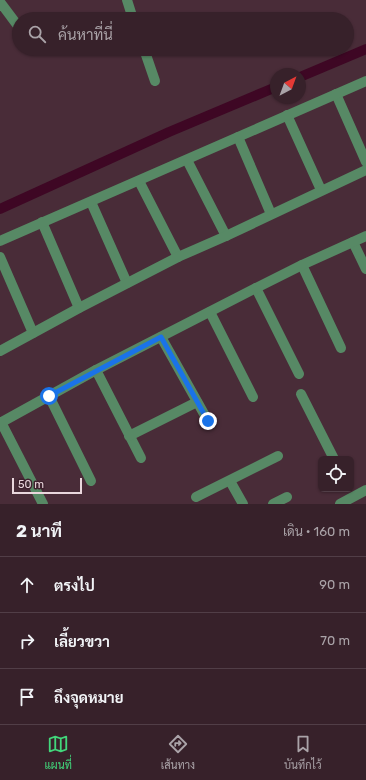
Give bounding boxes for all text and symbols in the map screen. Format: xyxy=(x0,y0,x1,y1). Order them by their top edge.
search box xyxy=(12,12,354,56)
icon: search xyxy=(26,23,48,45)
text: ค้นหาที่นี่ xyxy=(58,26,113,44)
north arrow xyxy=(270,68,306,104)
route start xyxy=(40,387,58,405)
route end xyxy=(199,412,217,430)
map controls xyxy=(318,456,354,492)
button: locate xyxy=(318,456,354,492)
scale bar xyxy=(12,476,82,495)
text: 50 m xyxy=(18,478,44,491)
text: 2 นาที xyxy=(16,521,62,541)
text: เดิน · 160 m xyxy=(283,524,350,539)
icon: ahead xyxy=(16,574,38,596)
text: ตรงไป xyxy=(54,577,95,595)
text: 90 m xyxy=(319,577,350,592)
icon: right xyxy=(16,630,38,652)
text: เลี้ยวขวา xyxy=(54,633,110,651)
text: 70 m xyxy=(320,633,350,648)
icon: arrive xyxy=(16,686,38,708)
text: ถึงจุดหมาย xyxy=(54,689,124,707)
tab: แผนที่ xyxy=(44,733,72,772)
tab: เส้นทาง xyxy=(161,733,195,772)
tab: บันทึกไว้ xyxy=(284,733,322,772)

